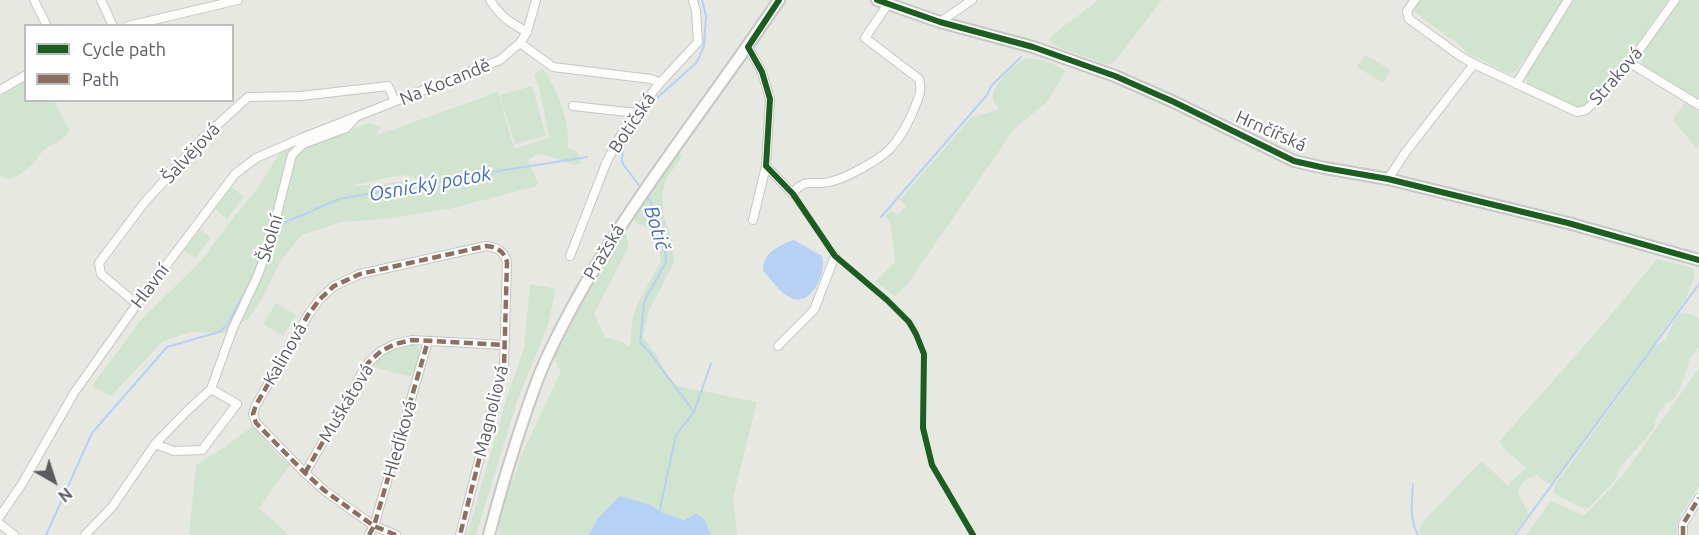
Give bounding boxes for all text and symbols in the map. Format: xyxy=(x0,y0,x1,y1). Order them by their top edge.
legend xyxy=(24,24,234,102)
text: Cycle path xyxy=(82,39,166,59)
street label: Straková xyxy=(1585,43,1647,109)
street label: Na Kocandě xyxy=(397,54,493,110)
text: Path xyxy=(82,69,119,89)
street label: Botičská xyxy=(604,89,660,157)
street label: Hrnčířská xyxy=(1232,106,1310,156)
street label: Šalvějová xyxy=(158,118,224,188)
water label: Osnický potok xyxy=(367,161,493,207)
water label: Botič xyxy=(639,203,675,253)
street label: Školní xyxy=(253,212,287,264)
street label: Pražská xyxy=(579,220,629,284)
street label: Hlavní xyxy=(126,260,174,312)
street label: Kalinová xyxy=(259,319,311,389)
street label: Muškátová xyxy=(314,360,378,446)
street label: Magnoliová xyxy=(469,363,513,459)
street label: Hledíková xyxy=(379,398,421,480)
north arrow xyxy=(24,451,84,511)
text: N xyxy=(55,484,76,506)

